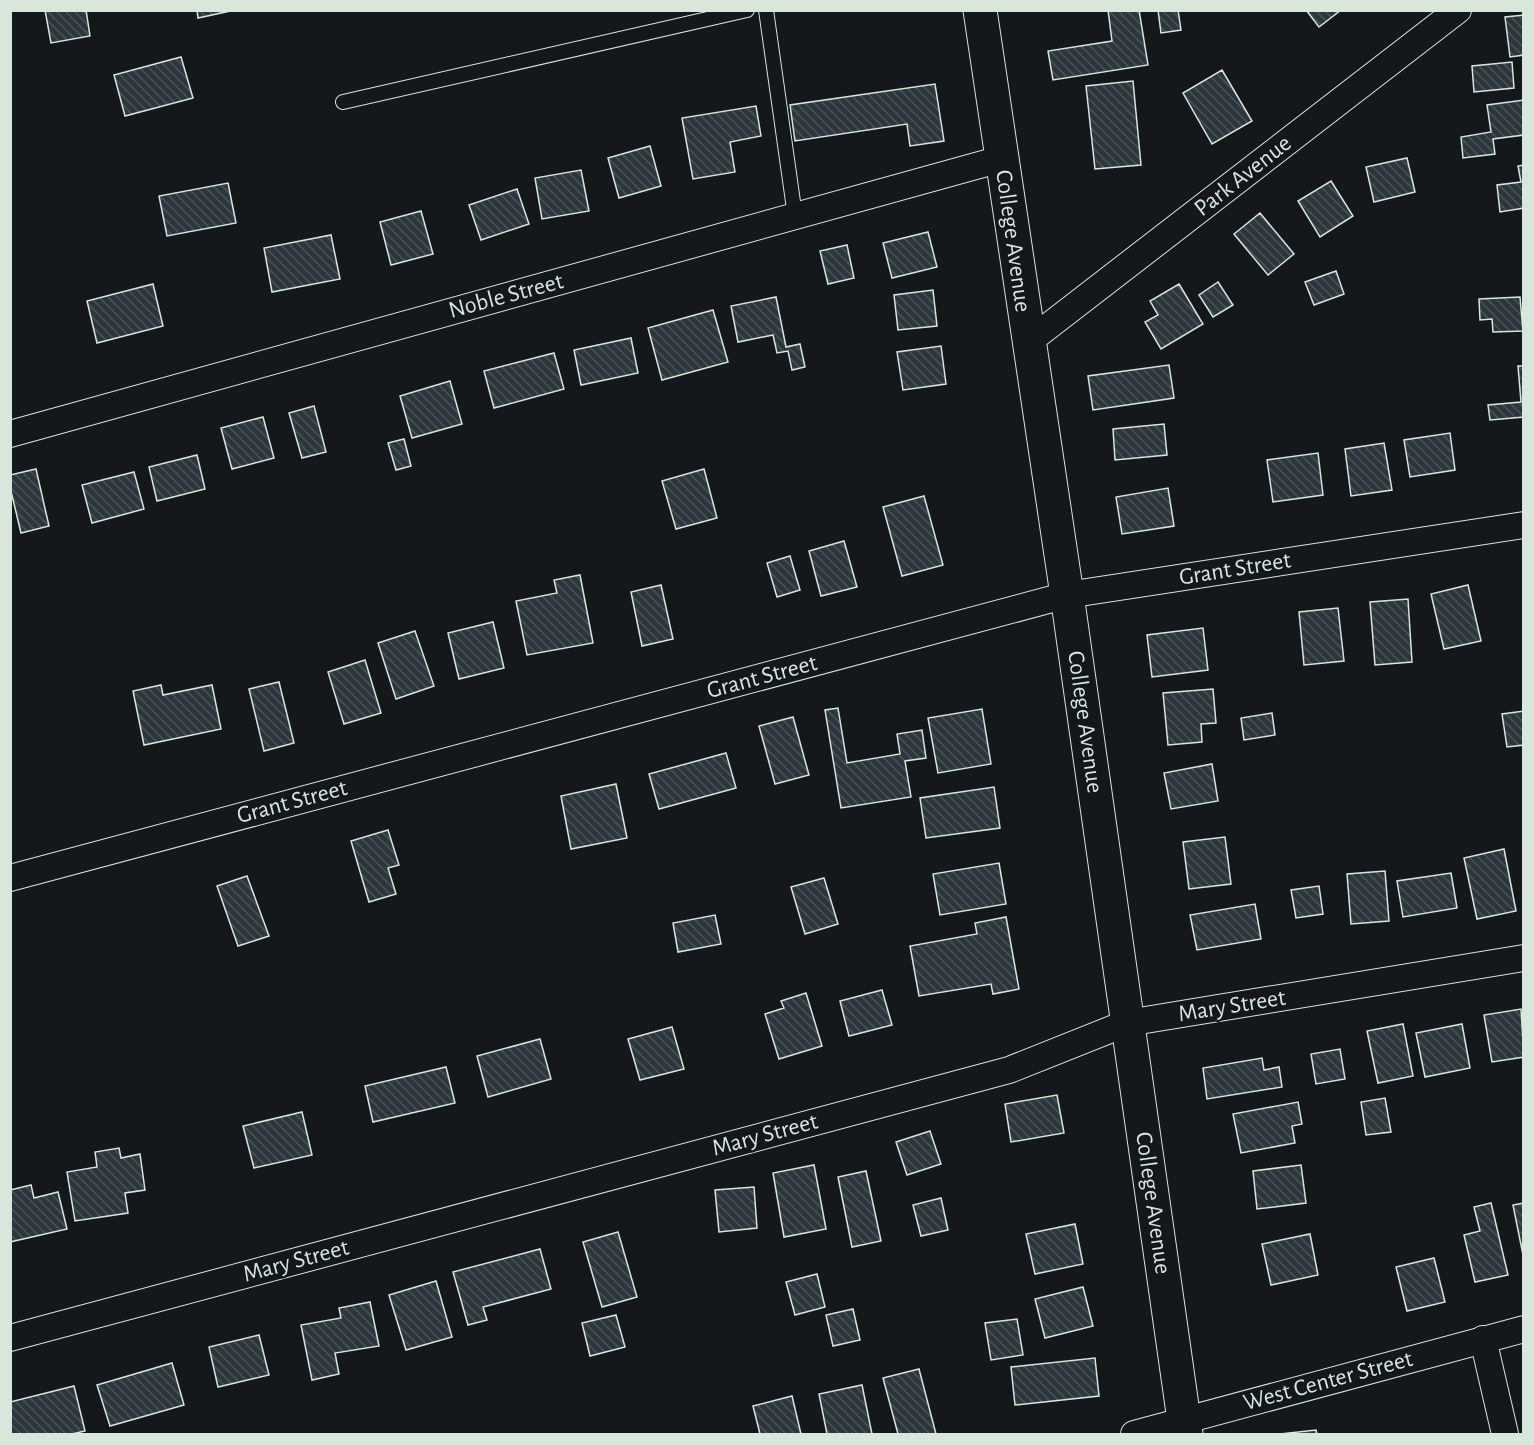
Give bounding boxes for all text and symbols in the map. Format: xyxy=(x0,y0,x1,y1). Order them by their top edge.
street label: Park Avenue xyxy=(1190,131,1296,221)
street label: College Avenue xyxy=(991,168,1035,314)
street label: Noble Street xyxy=(446,269,566,323)
street label: Grant Street xyxy=(1177,548,1293,590)
street label: College Avenue xyxy=(1063,649,1107,795)
street label: Grant Street xyxy=(704,651,820,703)
street label: Grant Street xyxy=(234,776,350,828)
street label: Mary Street xyxy=(1177,986,1288,1026)
street label: Mary Street xyxy=(710,1109,821,1161)
street label: College Avenue xyxy=(1131,1130,1175,1276)
street label: Mary Street xyxy=(241,1235,352,1287)
street label: West Center Street xyxy=(1241,1347,1415,1415)

